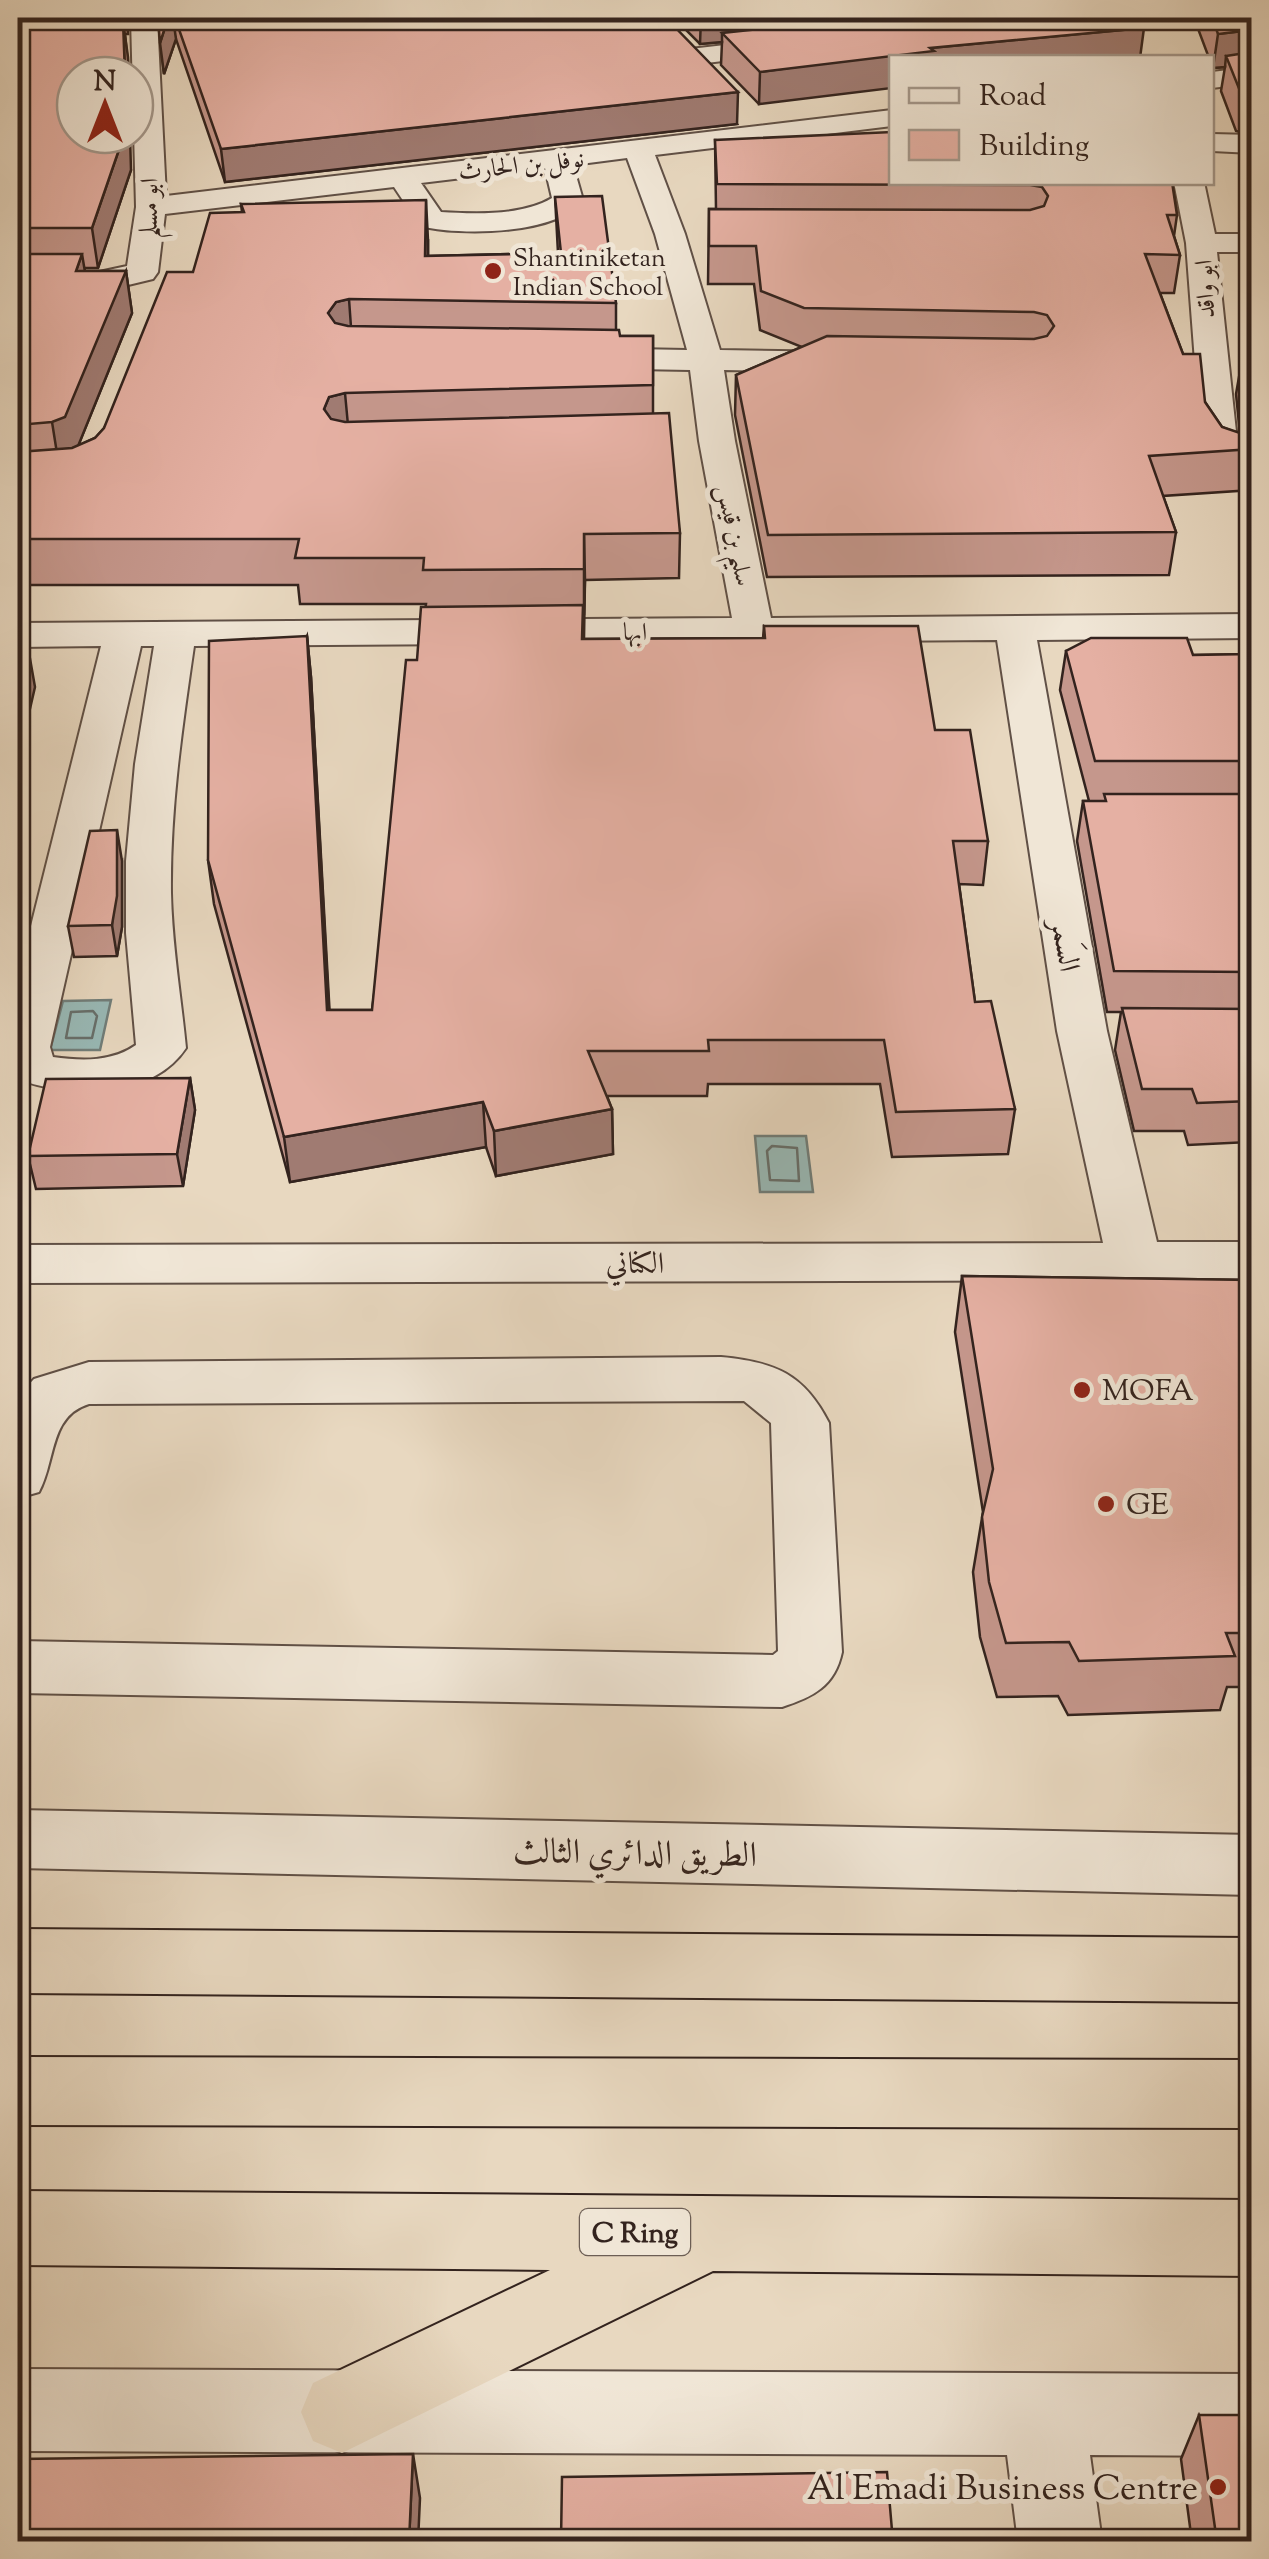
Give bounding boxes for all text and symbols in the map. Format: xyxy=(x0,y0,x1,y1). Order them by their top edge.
north arrow xyxy=(55,55,155,155)
legend xyxy=(889,55,1214,185)
text: N xyxy=(94,63,116,103)
text: Road xyxy=(979,76,1046,119)
text: Building xyxy=(979,126,1089,169)
street label: نوفل بن الحارث xyxy=(457,142,586,191)
street label: ابو مسلم xyxy=(132,178,175,239)
place label: Shantiniketan Indian School xyxy=(513,242,666,307)
street label: ابو واقد xyxy=(1187,259,1227,319)
marker: Shantiniketan Indian School xyxy=(482,260,504,282)
street label: سليم بن قيس xyxy=(702,482,761,590)
street label: ابها xyxy=(623,616,647,652)
street label: السَمر xyxy=(1037,912,1092,975)
street label: الكناني xyxy=(606,1244,664,1287)
place label: MOFA xyxy=(1102,1371,1194,1414)
marker: MOFA xyxy=(1071,1379,1093,1401)
place label: GE xyxy=(1126,1485,1169,1528)
marker: GE xyxy=(1095,1493,1117,1515)
street label: الطريق الدائري الثالث xyxy=(513,1828,757,1883)
road number: C Ring xyxy=(580,2209,690,2255)
place label: Al Emadi Business Centre xyxy=(807,2465,1198,2516)
marker: Al Emadi Business Centre xyxy=(1207,2476,1229,2498)

